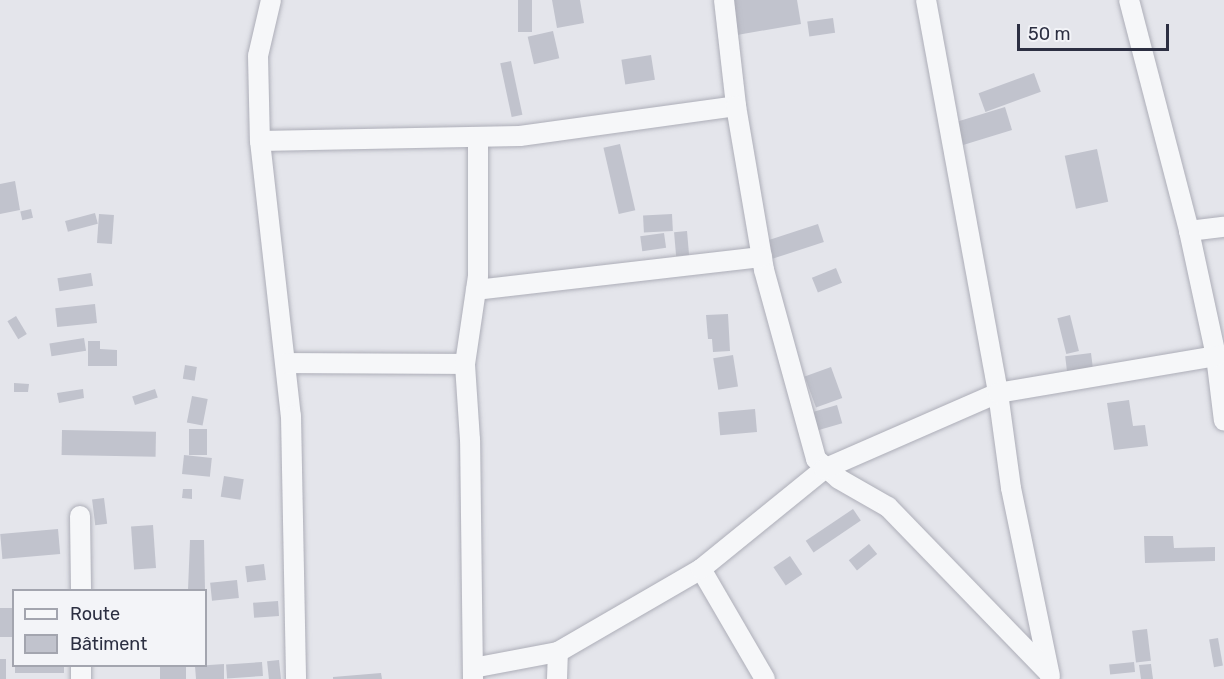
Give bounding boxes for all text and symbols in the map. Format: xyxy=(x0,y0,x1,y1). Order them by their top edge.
scale bar xyxy=(1020,12,1172,50)
text: 50 m xyxy=(1028,23,1071,45)
legend xyxy=(12,589,207,667)
text: Route xyxy=(70,603,120,625)
text: Bâtiment xyxy=(70,633,147,655)

